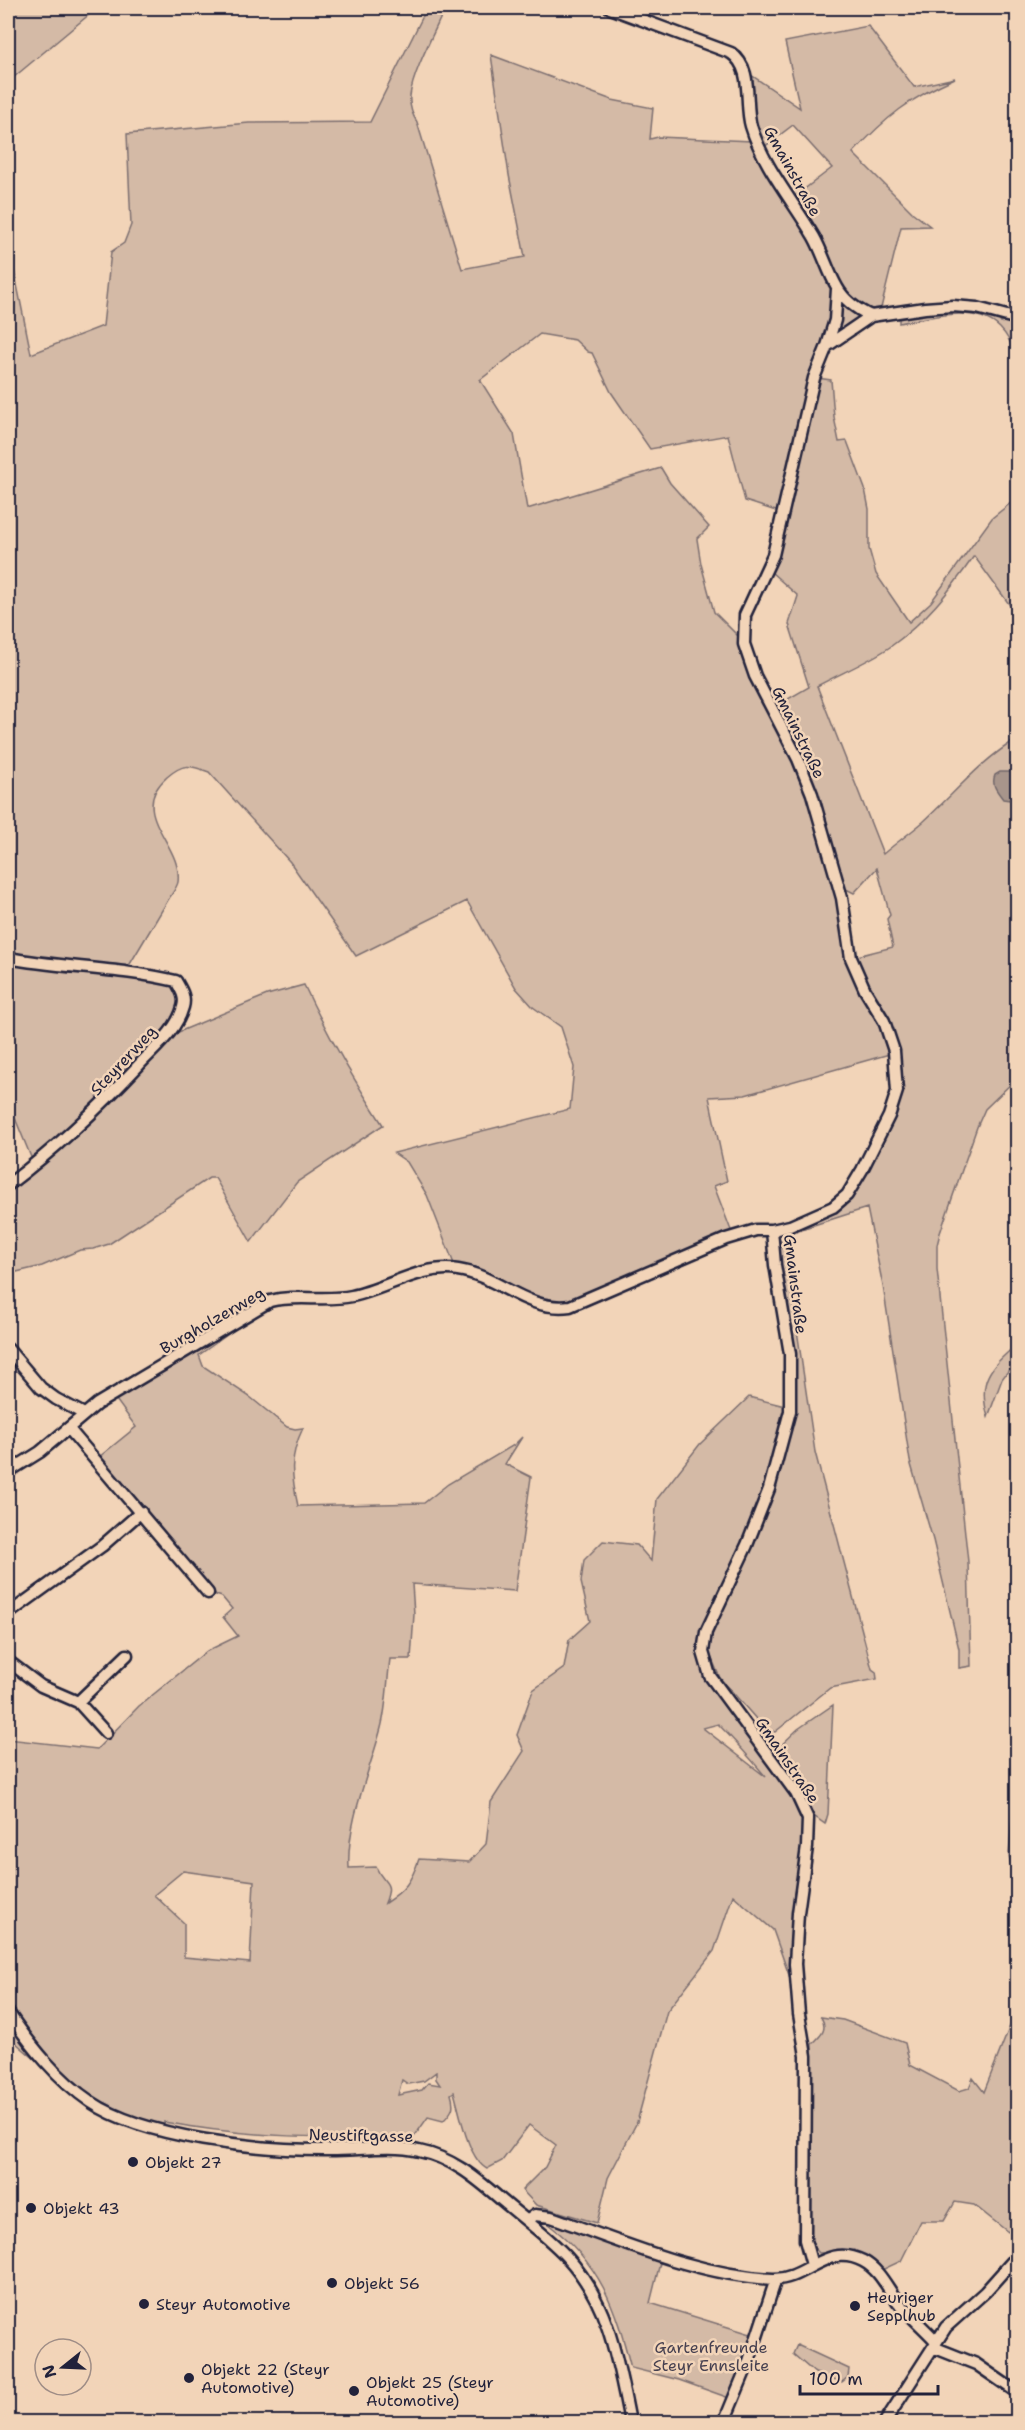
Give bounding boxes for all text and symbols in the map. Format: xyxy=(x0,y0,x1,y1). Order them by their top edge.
street label: Gmainstraße xyxy=(759,122,826,220)
street label: Gmainstraße xyxy=(767,683,830,782)
street label: Steyrerweg xyxy=(86,1021,161,1100)
street label: Gmainstraße xyxy=(779,1233,812,1335)
street label: Burgholzerweg xyxy=(156,1282,268,1359)
street label: Gmainstraße xyxy=(751,1713,824,1808)
street label: Neustiftgasse xyxy=(308,2124,414,2147)
place label: Objekt 27 xyxy=(145,2152,222,2173)
marker: Objekt 27 xyxy=(126,2155,140,2169)
place label: Objekt 43 xyxy=(43,2198,120,2219)
marker: Objekt 43 xyxy=(24,2201,38,2215)
place label: Objekt 56 xyxy=(344,2273,420,2294)
marker: Objekt 56 xyxy=(325,2276,339,2290)
place label: Heuriger Sepplhub xyxy=(867,2287,936,2326)
place label: Steyr Automotive xyxy=(156,2294,291,2315)
marker: Steyr Automotive xyxy=(137,2297,151,2311)
marker: Heuriger Sepplhub xyxy=(848,2299,862,2313)
north arrow xyxy=(33,2337,93,2397)
park label: Gartenfreunde Steyr Ennsleite xyxy=(653,2337,769,2376)
scale bar xyxy=(800,2358,938,2396)
place label: Objekt 22 (Steyr Automotive) xyxy=(201,2359,330,2398)
text: N xyxy=(37,2362,61,2381)
text: 100 m xyxy=(809,2367,863,2391)
marker: Objekt 22 (Steyr Automotive) xyxy=(182,2371,196,2385)
place label: Objekt 25 (Steyr Automotive) xyxy=(366,2372,494,2411)
marker: Objekt 25 (Steyr Automotive) xyxy=(347,2384,361,2398)

